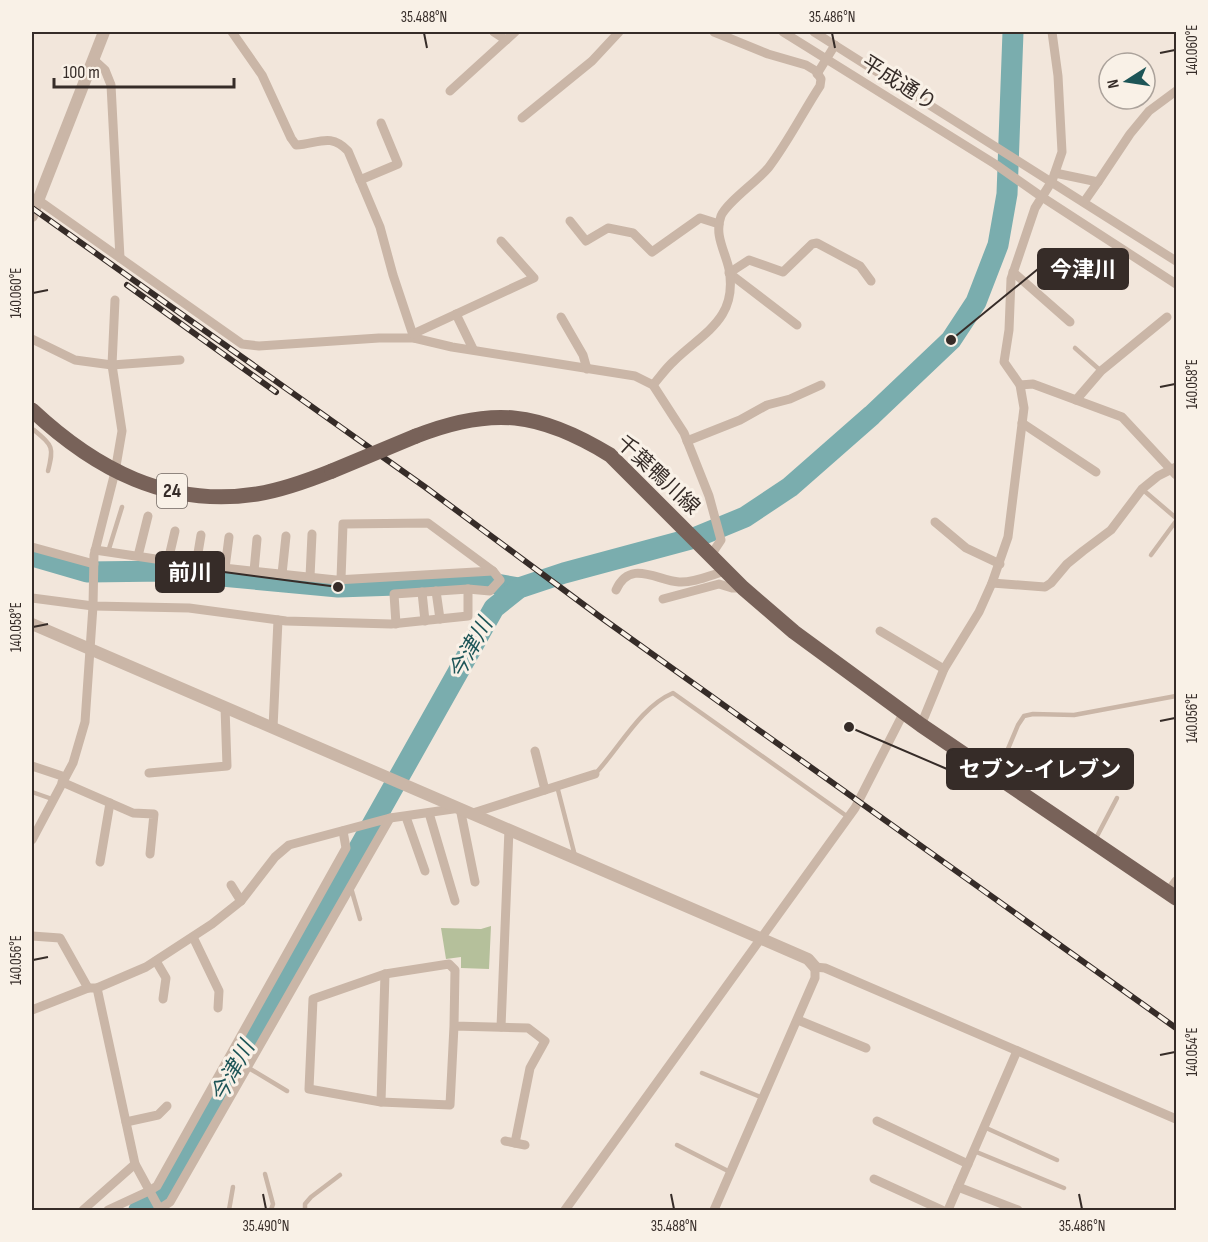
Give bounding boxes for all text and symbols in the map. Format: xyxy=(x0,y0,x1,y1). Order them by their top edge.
text: 35.488°N xyxy=(401,8,447,27)
text: 35.486°N xyxy=(809,8,855,27)
text: 140.060°E xyxy=(1183,25,1202,75)
street label: 平成通り xyxy=(857,50,941,116)
scale bar xyxy=(54,51,234,89)
north arrow xyxy=(1097,51,1157,111)
text: 100 m xyxy=(63,62,100,83)
text: N xyxy=(1104,78,1124,90)
callout: 今津川 xyxy=(1038,249,1128,289)
text: 今津川 xyxy=(1050,257,1116,284)
text: 140.060°E xyxy=(7,268,26,318)
text: 140.058°E xyxy=(1183,359,1202,409)
street label: 千葉鴨川線 xyxy=(611,430,705,520)
road number: 24 xyxy=(157,474,187,508)
callout: 前川 xyxy=(156,552,224,592)
text: 前川 xyxy=(168,560,212,587)
text: 140.058°E xyxy=(7,602,26,652)
water label: 今津川 xyxy=(443,612,500,684)
text: 140.056°E xyxy=(1183,693,1202,743)
callout: セブン-イレブン xyxy=(947,749,1133,789)
text: セブン-イレブン xyxy=(959,757,1121,784)
text: 140.056°E xyxy=(7,935,26,985)
text: 140.054°E xyxy=(1183,1027,1202,1077)
water label: 今津川 xyxy=(205,1035,262,1107)
text: 35.490°N xyxy=(243,1217,289,1236)
text: 35.488°N xyxy=(651,1217,697,1236)
text: 35.486°N xyxy=(1059,1217,1105,1236)

